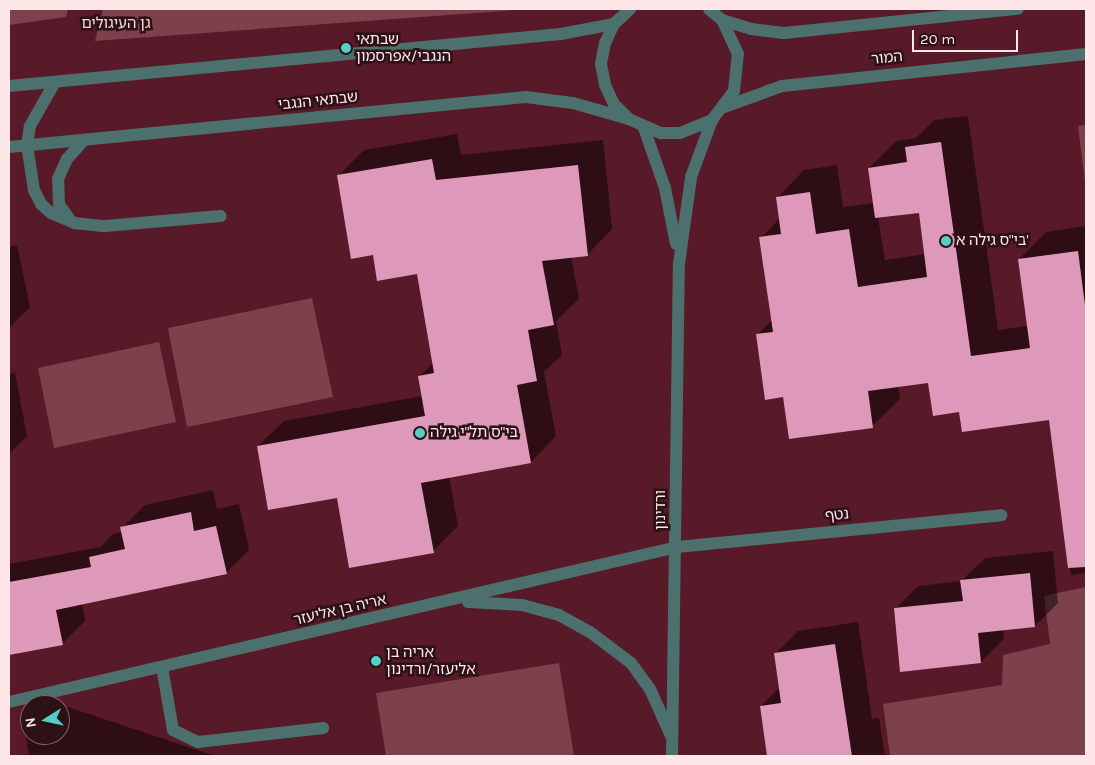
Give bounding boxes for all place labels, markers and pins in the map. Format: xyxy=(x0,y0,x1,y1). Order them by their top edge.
place label: שבתאי הנגבי/אפרסמון xyxy=(356,30,451,65)
marker: שבתאי הנגבי/אפרסמון xyxy=(340,42,352,54)
place label: בי"ס גילה א' xyxy=(956,232,1029,250)
marker: בי"ס גילה א' xyxy=(940,235,952,247)
place label: בי"ס תל"י גילה xyxy=(430,424,518,442)
marker: בי"ס תל"י גילה xyxy=(414,427,426,439)
place label: אריה בן אליעזר/ורדינון xyxy=(386,643,476,678)
marker: אריה בן אליעזר/ורדינון xyxy=(370,655,382,667)

